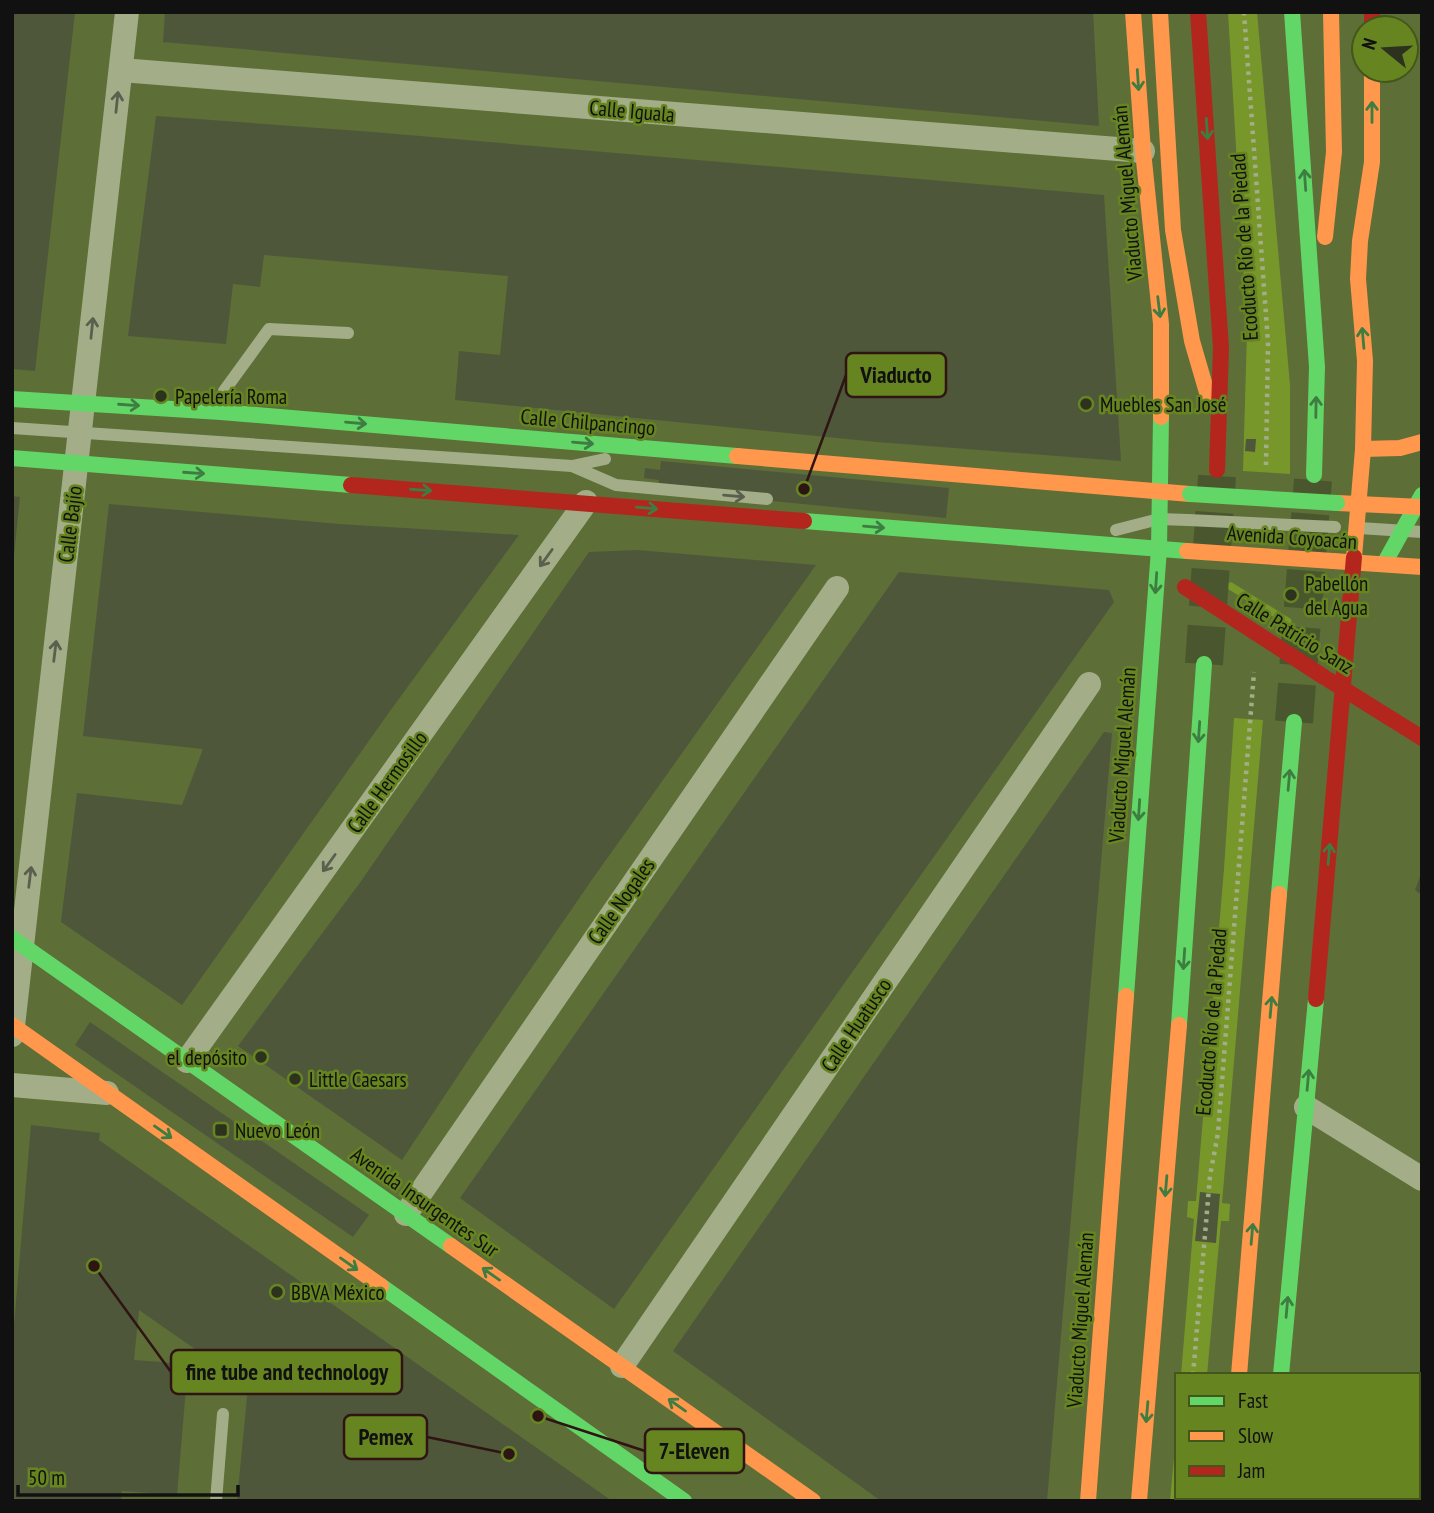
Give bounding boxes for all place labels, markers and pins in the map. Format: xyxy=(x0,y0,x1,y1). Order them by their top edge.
callout: Viaducto xyxy=(846,353,946,397)
place label: Papelería Roma xyxy=(175,383,287,410)
marker: Papelería Roma xyxy=(153,388,169,404)
place label: Muebles San José xyxy=(1100,391,1226,418)
marker: Muebles San José xyxy=(1078,396,1094,412)
place label: Pabellón del Agua xyxy=(1305,570,1368,621)
marker: Pabellón del Agua xyxy=(1283,587,1299,603)
place label: el depósito xyxy=(167,1044,247,1071)
marker: el depósito xyxy=(253,1049,269,1065)
place label: Little Caesars xyxy=(309,1066,407,1093)
marker: Little Caesars xyxy=(287,1071,303,1087)
place label: Nuevo León xyxy=(235,1117,320,1144)
marker: Nuevo León xyxy=(213,1122,229,1138)
place label: BBVA México xyxy=(291,1279,384,1306)
marker: BBVA México xyxy=(269,1284,285,1300)
callout: fine tube and technology xyxy=(171,1350,402,1394)
callout: Pemex xyxy=(344,1415,427,1459)
callout: 7-Eleven xyxy=(645,1429,744,1473)

